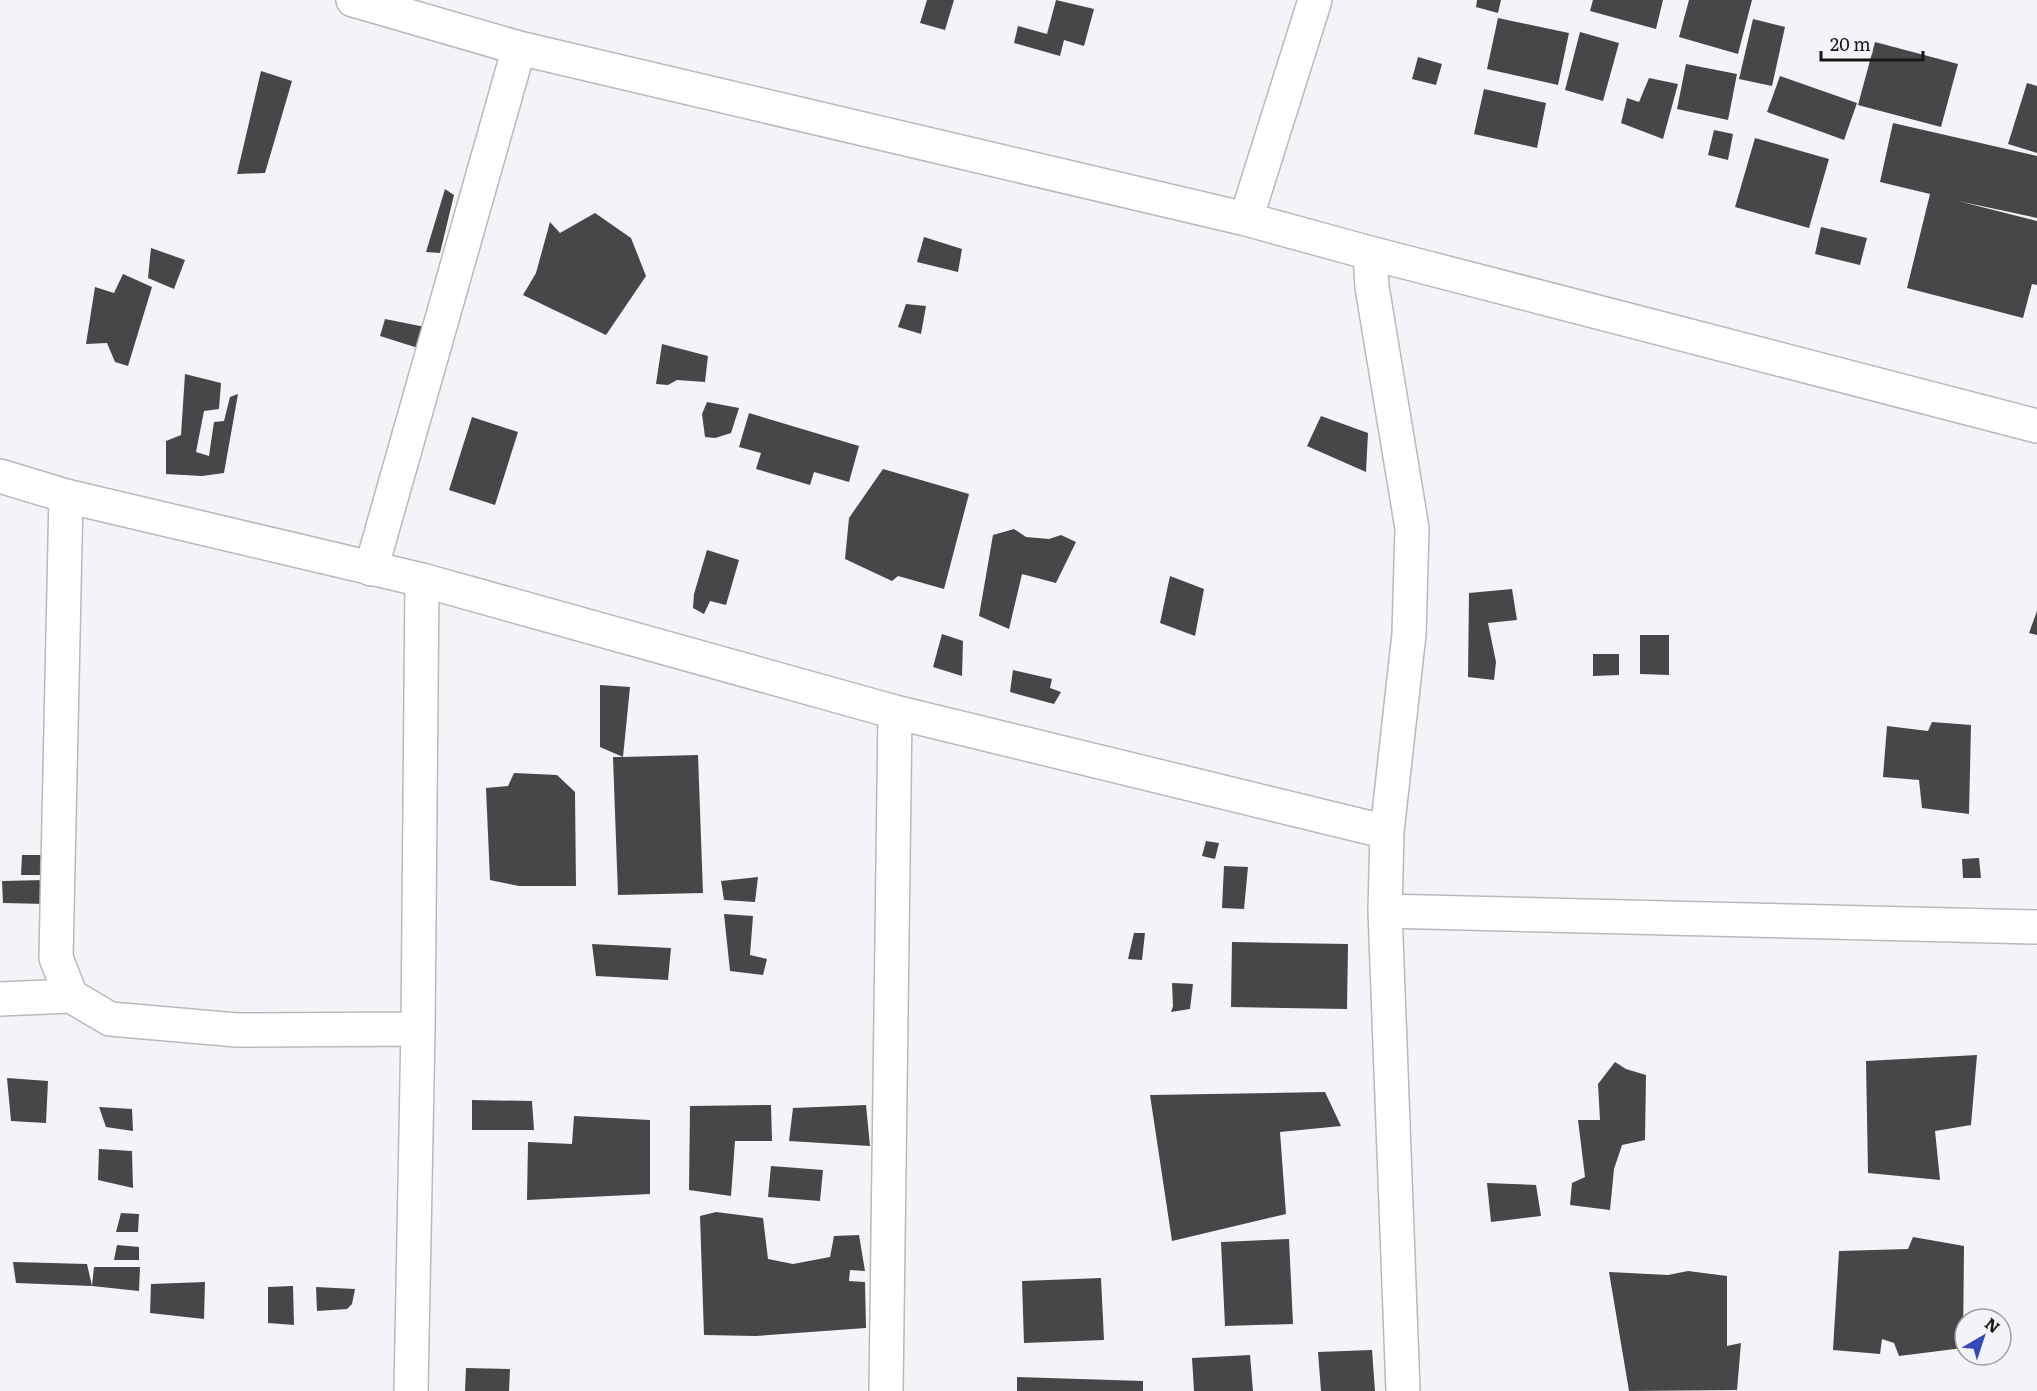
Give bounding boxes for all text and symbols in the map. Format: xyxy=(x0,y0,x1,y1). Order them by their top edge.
scale bar xyxy=(1821,24,1923,62)
text: 20 m xyxy=(1830,30,1871,57)
north arrow xyxy=(1953,1307,2013,1367)
text: N xyxy=(1980,1311,2006,1338)

